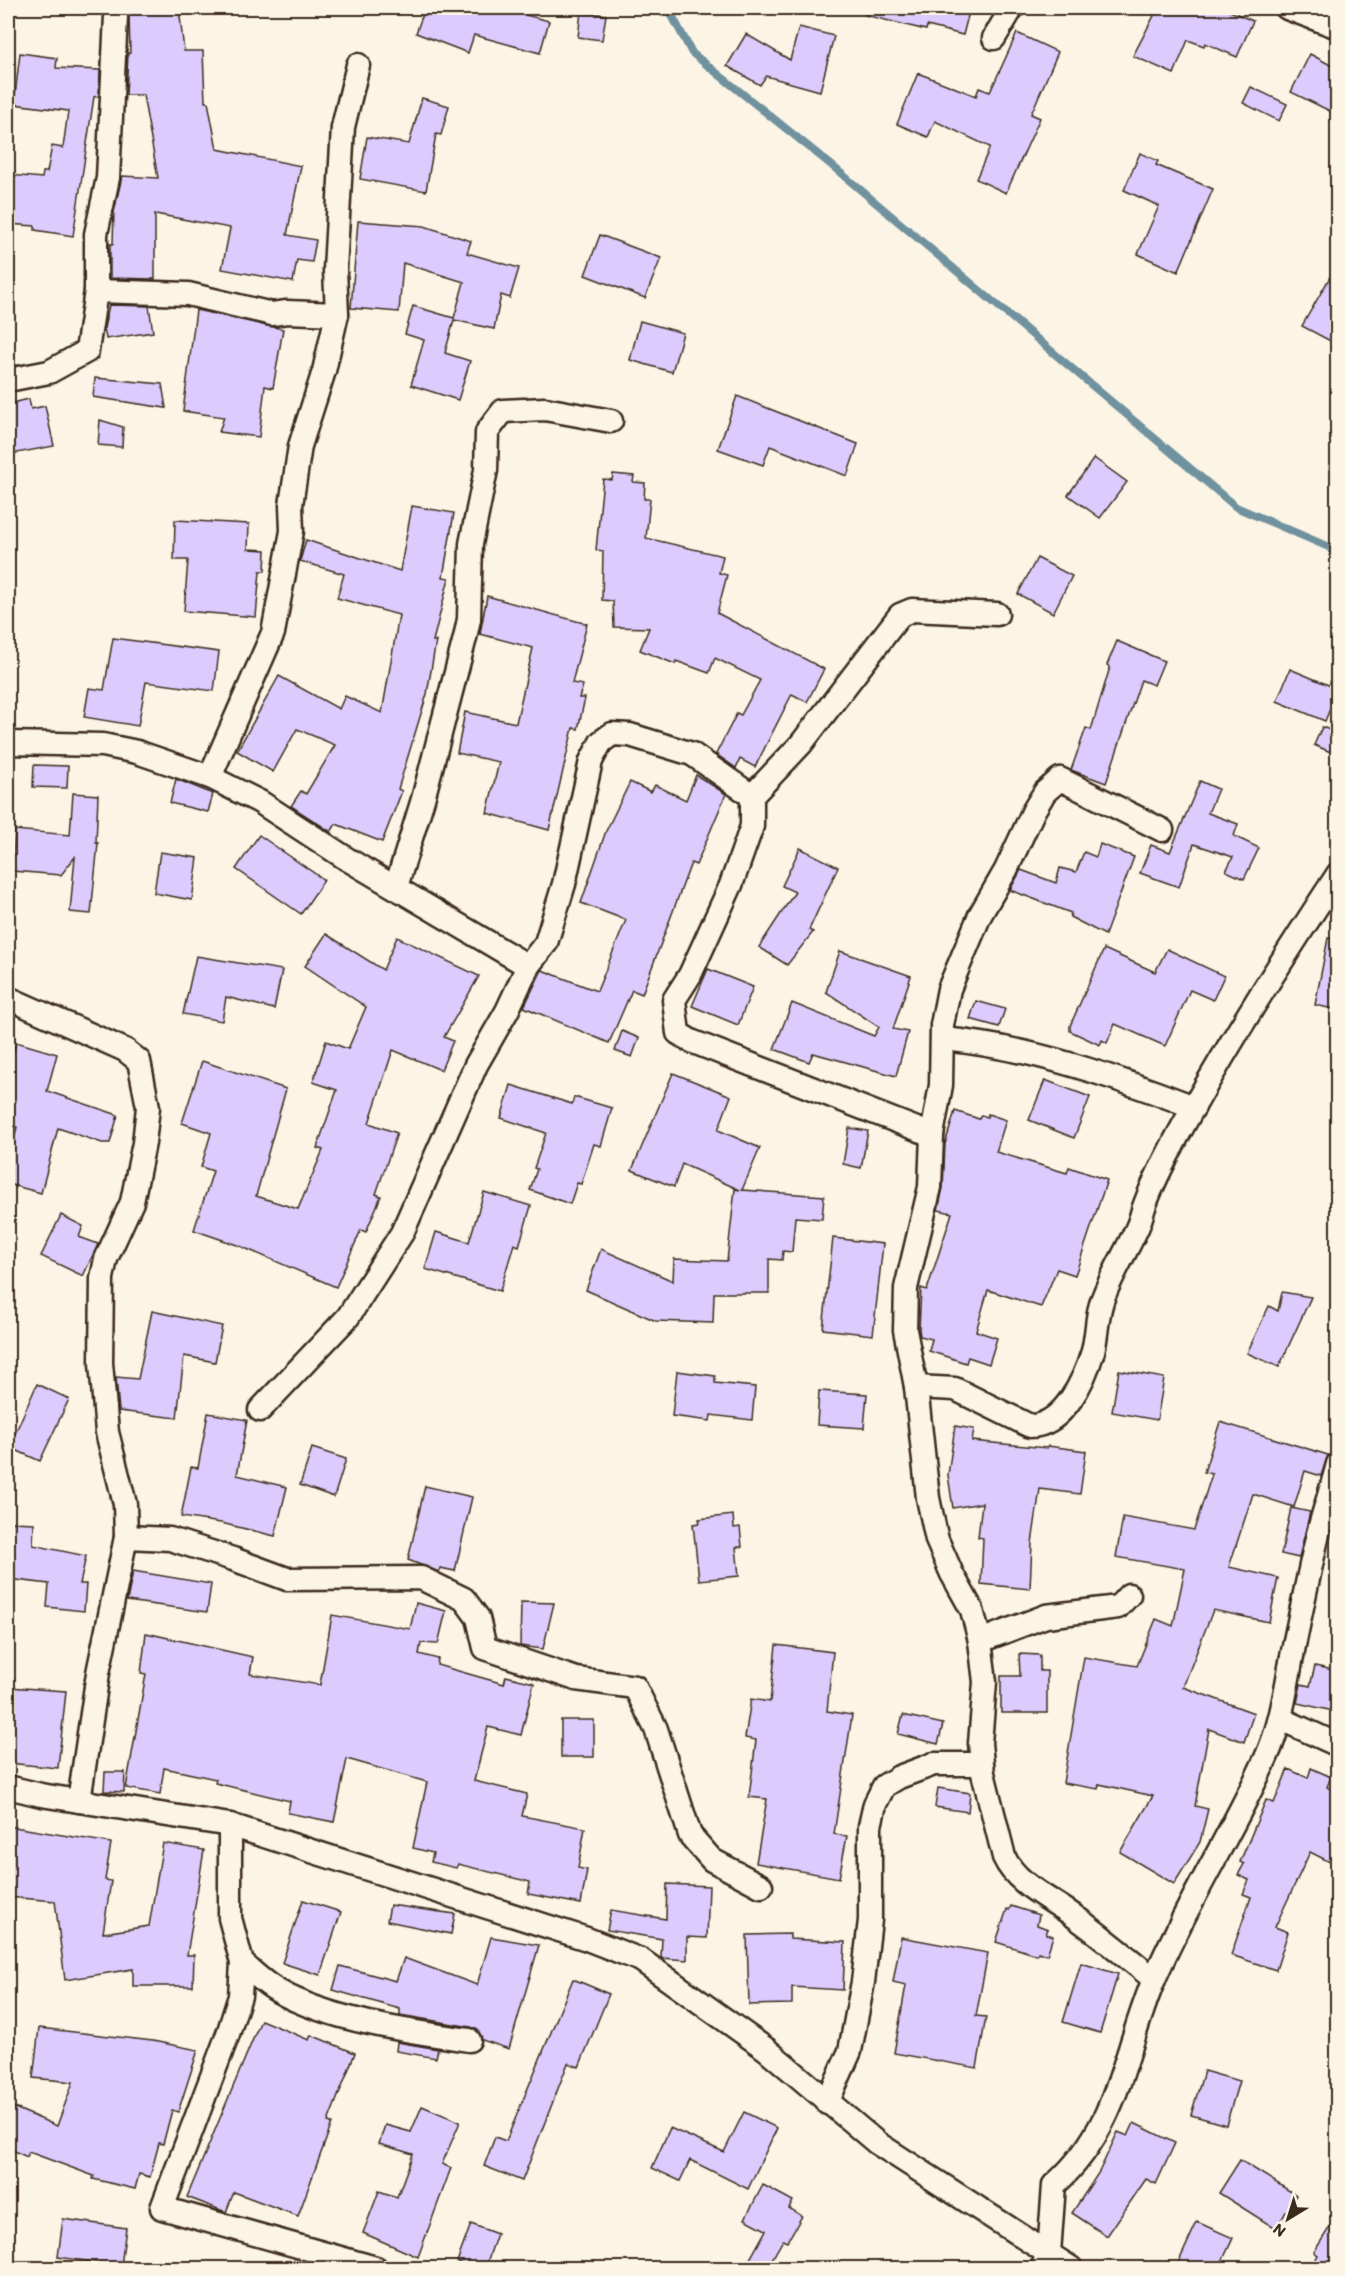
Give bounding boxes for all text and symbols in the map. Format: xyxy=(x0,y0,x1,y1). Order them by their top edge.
north arrow xyxy=(1258,2189,1318,2249)
text: N xyxy=(1269,2220,1289,2241)

